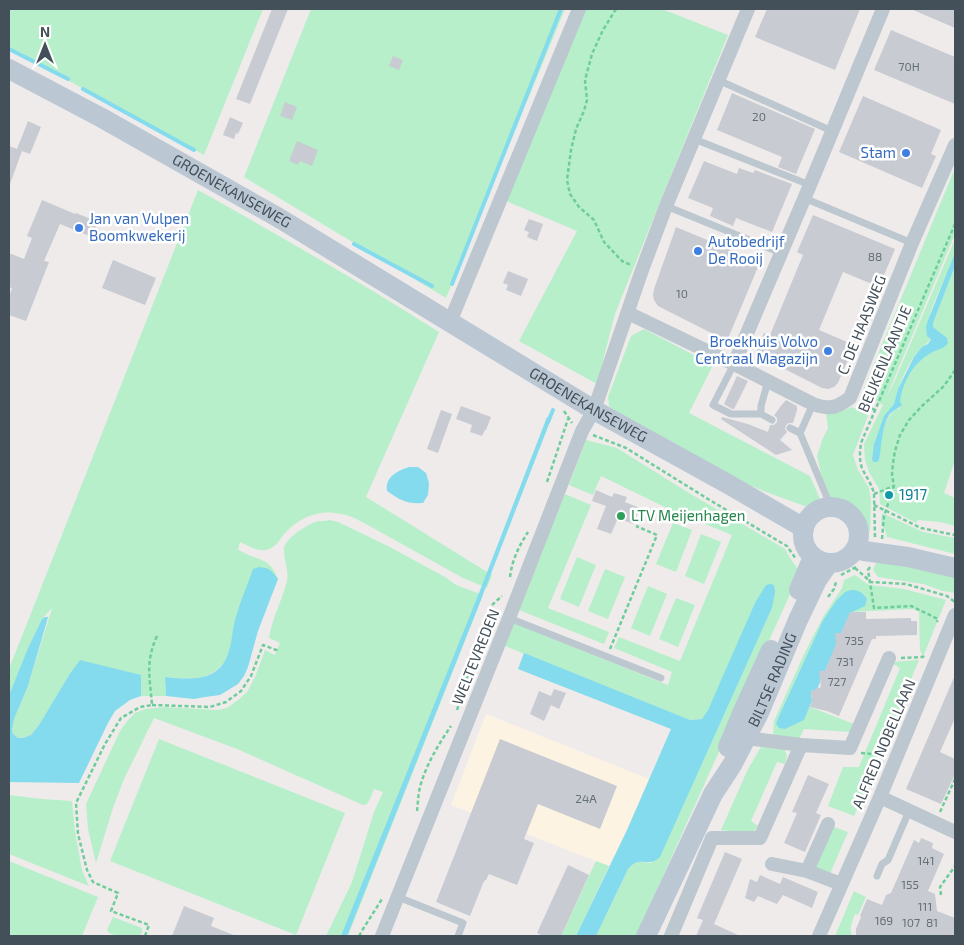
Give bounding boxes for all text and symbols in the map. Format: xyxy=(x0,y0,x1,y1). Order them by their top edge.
north arrow xyxy=(20,20,70,70)
text: N xyxy=(40,23,50,40)
house number: 70H xyxy=(898,59,920,73)
house number: 20 xyxy=(752,109,766,123)
place label: Stam xyxy=(861,143,896,161)
marker: Stam xyxy=(900,147,912,159)
street label: GROENEKANSEWEG xyxy=(169,150,295,231)
place label: Jan van Vulpen Boomkwekerij xyxy=(89,209,189,245)
marker: Jan van Vulpen Boomkwekerij xyxy=(73,222,85,234)
place label: Autobedrijf De Rooij xyxy=(708,232,785,268)
marker: Autobedrijf De Rooij xyxy=(692,245,704,257)
house number: 88 xyxy=(868,249,882,263)
street label: C. DE HAASWEG xyxy=(833,272,889,377)
house number: 10 xyxy=(676,286,688,300)
street label: BEUKENLAANTJE xyxy=(854,303,915,415)
place label: Broekhuis Volvo Centraal Magazijn xyxy=(695,332,818,368)
marker: Broekhuis Volvo Centraal Magazijn xyxy=(822,345,834,357)
street label: GROENEKANSEWEG xyxy=(526,363,651,446)
place label: 1917 xyxy=(899,485,928,503)
marker: 1917 xyxy=(883,489,895,501)
place label: LTV Meijenhagen xyxy=(631,506,745,525)
marker: LTV Meijenhagen xyxy=(615,510,627,522)
street label: WELTEVREDEN xyxy=(448,606,502,707)
street label: BILTSE RADING xyxy=(743,630,800,730)
house number: 735 xyxy=(844,633,864,647)
house number: 731 xyxy=(836,654,854,668)
house number: 727 xyxy=(827,674,847,688)
street label: ALFRED NOBELLAAN xyxy=(848,676,919,811)
house number: 24A xyxy=(575,791,597,805)
house number: 141 xyxy=(918,853,934,867)
house number: 155 xyxy=(901,877,919,891)
house number: 111 xyxy=(918,899,932,913)
house number: 169 xyxy=(875,913,893,927)
house number: 107 xyxy=(902,915,920,929)
house number: 81 xyxy=(926,915,938,929)

